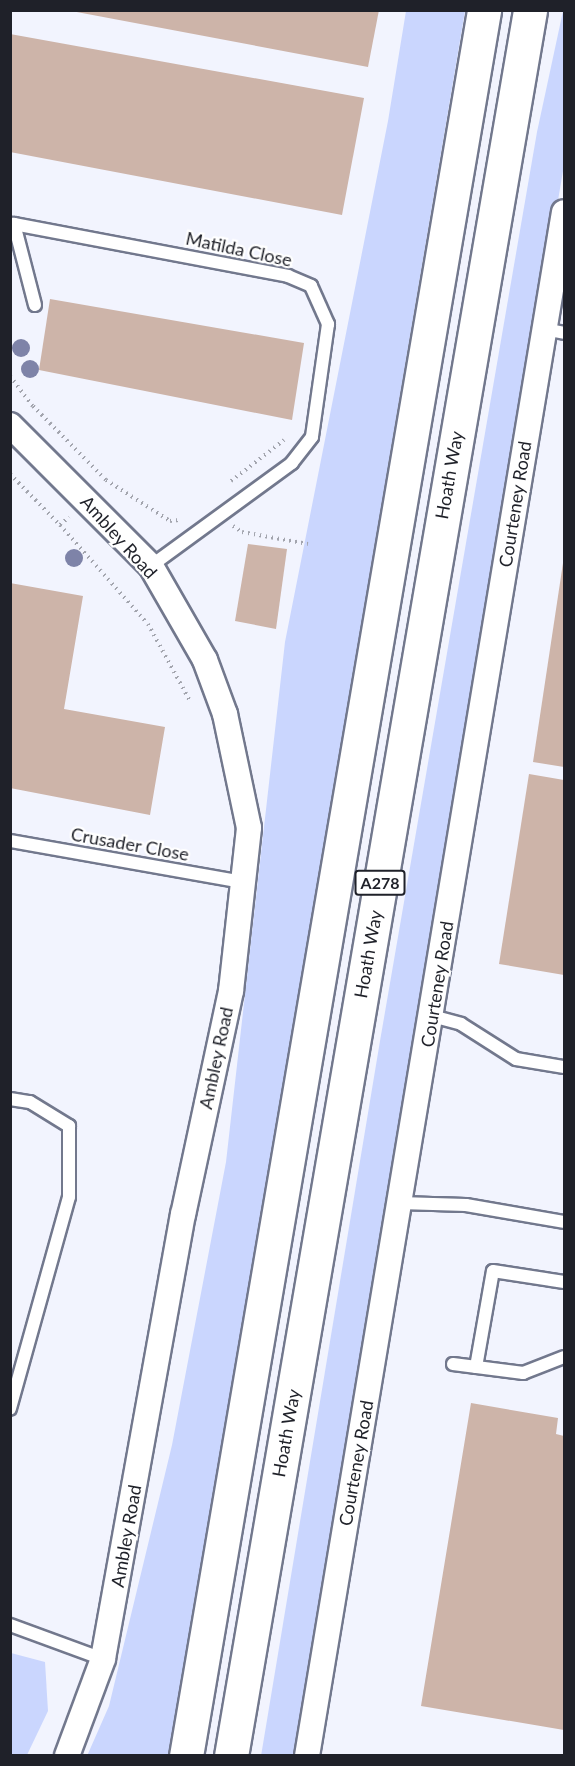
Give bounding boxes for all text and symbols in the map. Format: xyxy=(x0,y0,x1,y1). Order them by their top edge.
street label: Matilda Close xyxy=(184,227,294,271)
street label: Hoath Way xyxy=(431,429,467,521)
street label: Courteney Road xyxy=(494,439,536,569)
street label: Ambley Road xyxy=(76,491,162,583)
street label: Crusader Close xyxy=(69,823,191,865)
road number: A278 xyxy=(354,870,406,896)
street label: Hoath Way xyxy=(350,908,386,1000)
street label: Courteney Road xyxy=(416,919,458,1049)
street label: Ambley Road xyxy=(195,1005,237,1111)
street label: Hoath Way xyxy=(268,1387,304,1479)
street label: Courteney Road xyxy=(334,1398,378,1528)
street label: Ambley Road xyxy=(106,1483,146,1589)

